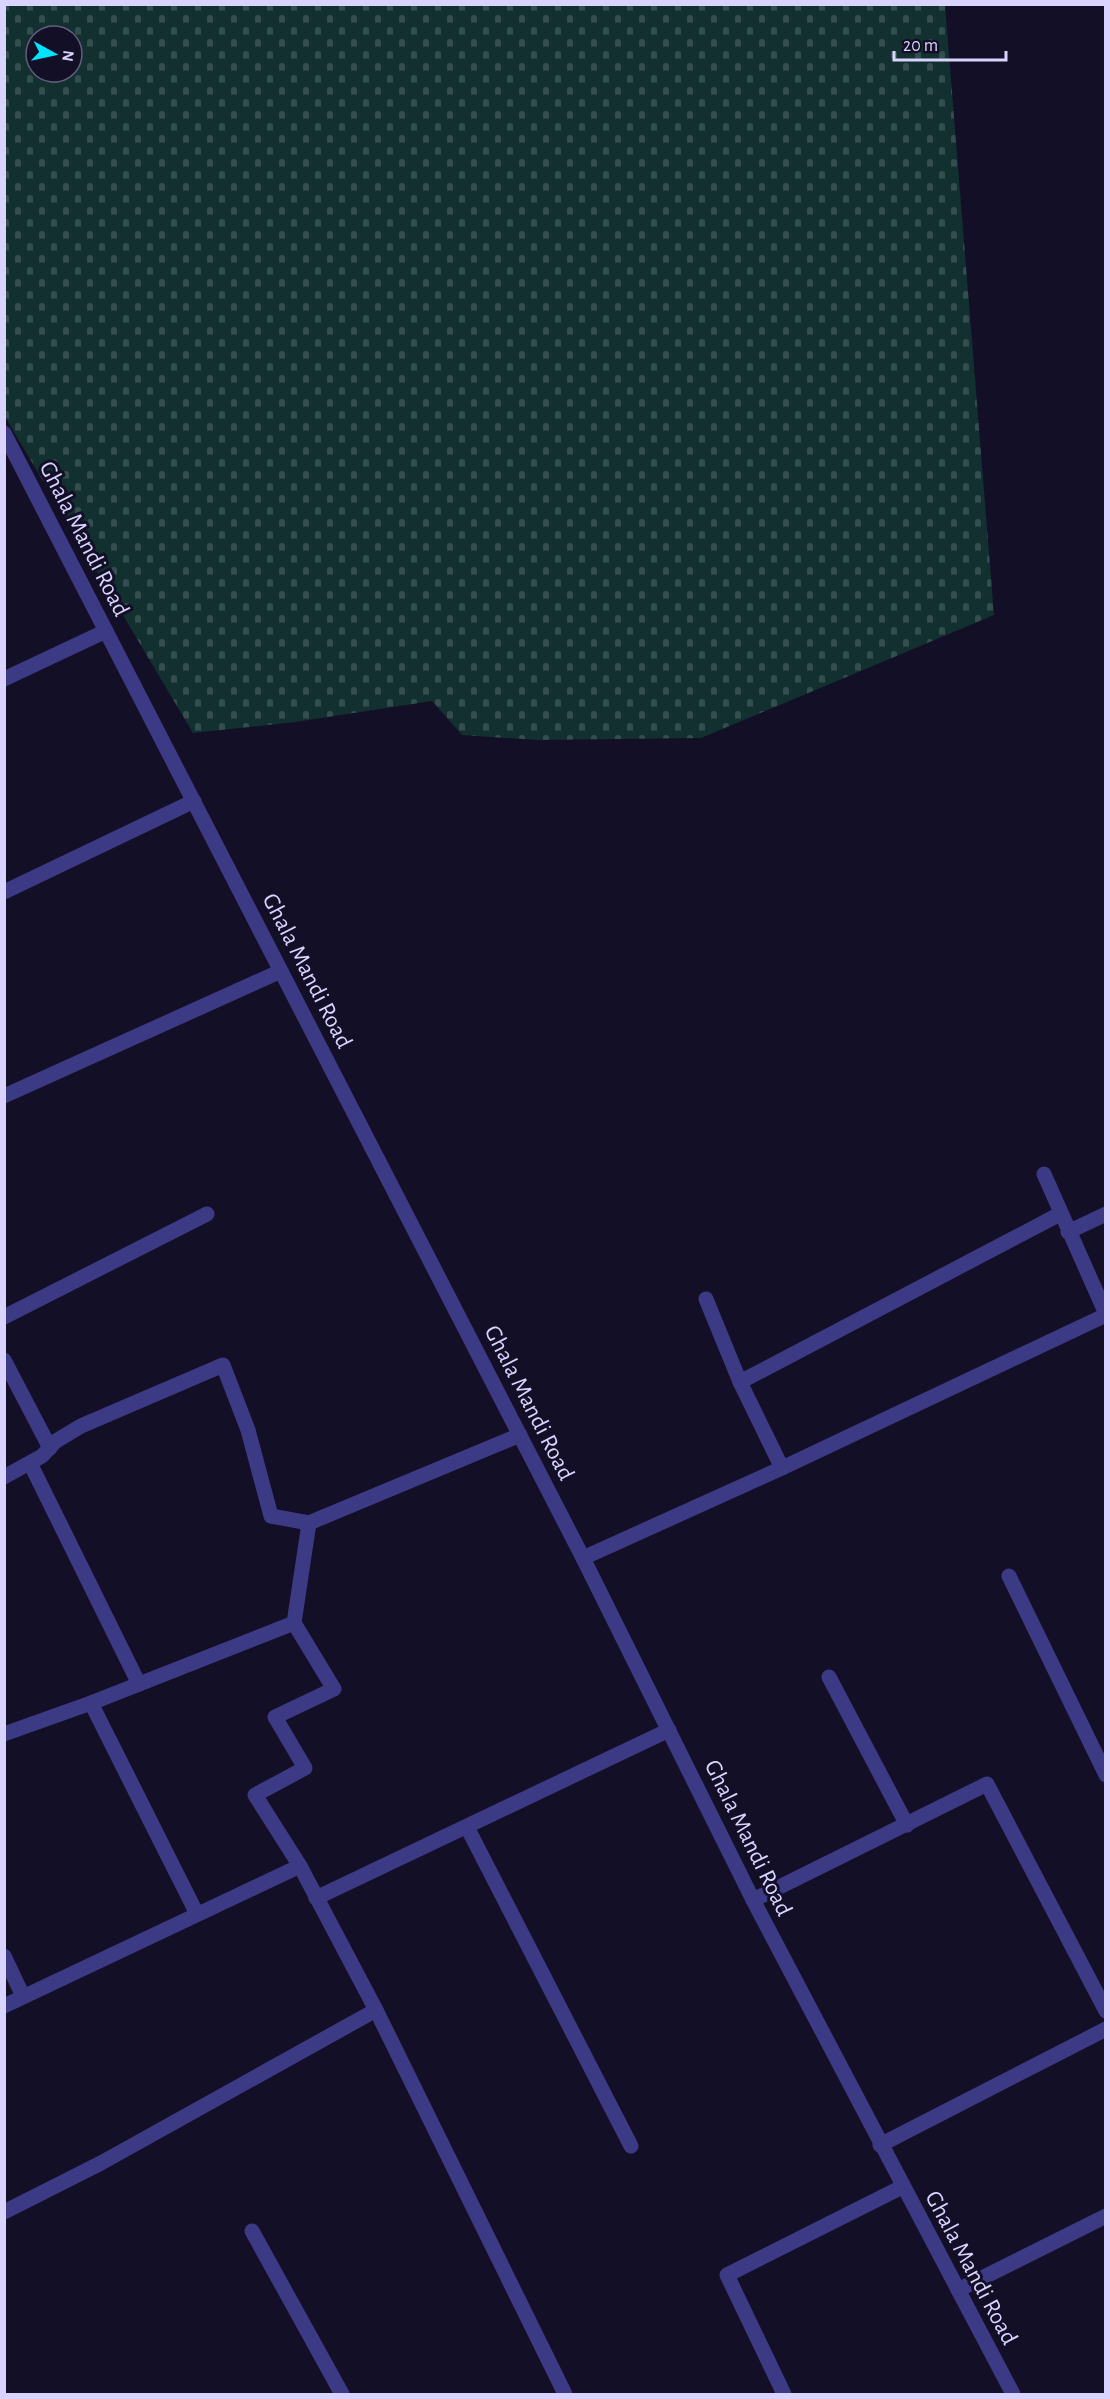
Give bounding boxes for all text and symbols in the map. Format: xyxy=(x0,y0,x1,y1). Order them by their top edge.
north arrow xyxy=(24,24,84,84)
scale bar xyxy=(894,24,1006,62)
text: 20 m xyxy=(903,37,938,55)
text: N xyxy=(59,49,77,63)
street label: Ghala Mandi Road xyxy=(35,458,133,620)
street label: Ghala Mandi Road xyxy=(258,890,356,1052)
street label: Ghala Mandi Road xyxy=(480,1322,578,1484)
street label: Ghala Mandi Road xyxy=(700,1756,796,1920)
street label: Ghala Mandi Road xyxy=(920,2187,1022,2349)

